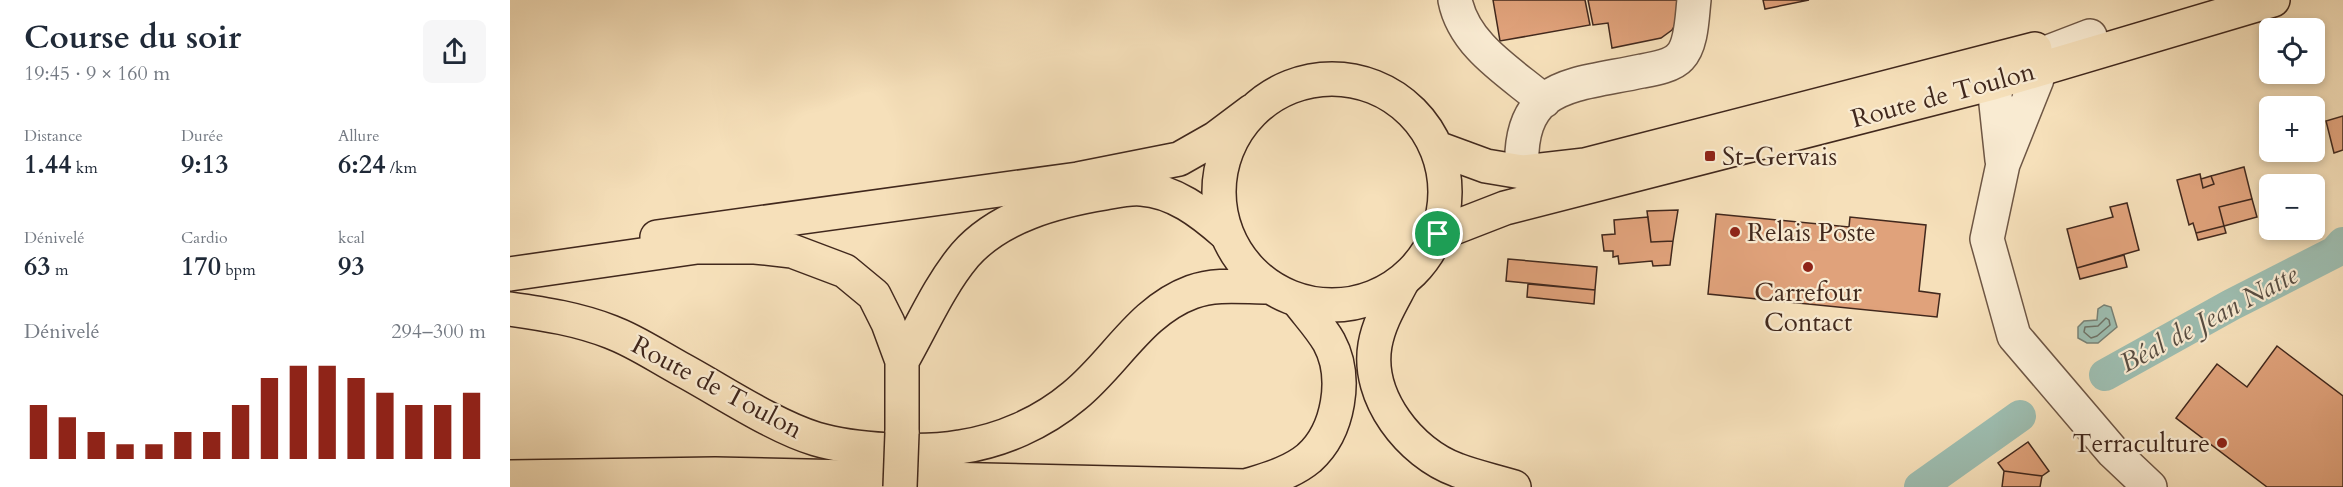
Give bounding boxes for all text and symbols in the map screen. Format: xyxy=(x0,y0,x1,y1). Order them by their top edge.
text: Course du soir xyxy=(24,15,241,60)
map controls xyxy=(2259,18,2325,240)
button: locate xyxy=(2259,18,2325,84)
button: share xyxy=(423,20,486,83)
street label: Route de Toulon xyxy=(1847,54,2039,136)
text: 19:45 · 9 × 160 m xyxy=(24,60,170,87)
button: + xyxy=(2259,96,2325,162)
text: Distance xyxy=(24,125,82,147)
text: Durée xyxy=(181,125,223,147)
text: Allure xyxy=(338,125,379,147)
place label: St-Gervais xyxy=(1722,139,1837,174)
text: 1.44 xyxy=(24,147,72,182)
text: 9:13 xyxy=(181,147,229,182)
text: 6:24 xyxy=(338,147,386,182)
marker: St-Gervais xyxy=(1703,149,1717,163)
text: km xyxy=(72,157,98,179)
text: /km xyxy=(386,157,417,179)
button: − xyxy=(2259,174,2325,240)
pin xyxy=(1412,208,1463,259)
place label: Relais Poste xyxy=(1747,215,1876,250)
icon: arrive xyxy=(1421,217,1454,250)
marker: Relais Poste xyxy=(1728,225,1742,239)
text: Dénivelé xyxy=(24,227,85,249)
text: Cardio xyxy=(181,227,228,249)
text: kcal xyxy=(338,227,365,249)
text: 63 xyxy=(24,249,51,284)
text: 170 xyxy=(181,249,221,284)
text: 93 xyxy=(338,249,365,284)
water label: Béal de Jean Natte xyxy=(2113,256,2305,382)
text: m xyxy=(51,259,68,281)
text: bpm xyxy=(221,259,256,281)
marker: Carrefour Contact xyxy=(1801,260,1815,274)
place label: Carrefour Contact xyxy=(1754,275,1862,340)
text: Dénivelé xyxy=(24,318,100,345)
text: 294–300 m xyxy=(391,318,486,345)
street label: Route de Toulon xyxy=(625,327,809,447)
place label: Terraculture xyxy=(2072,426,2210,461)
marker: Terraculture xyxy=(2215,436,2229,450)

